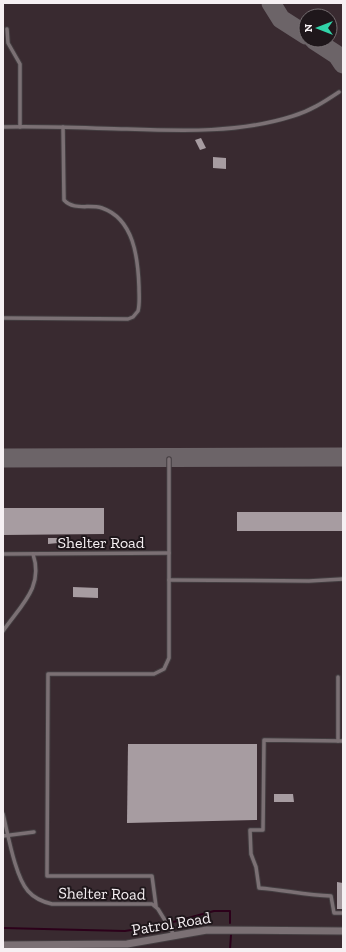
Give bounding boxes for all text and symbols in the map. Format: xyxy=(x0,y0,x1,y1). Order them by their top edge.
north arrow xyxy=(298,8,338,48)
text: N xyxy=(302,23,315,32)
street label: Shelter Road xyxy=(57,533,145,552)
street label: Shelter Road xyxy=(58,883,146,904)
street label: Patrol Road xyxy=(130,908,212,939)

